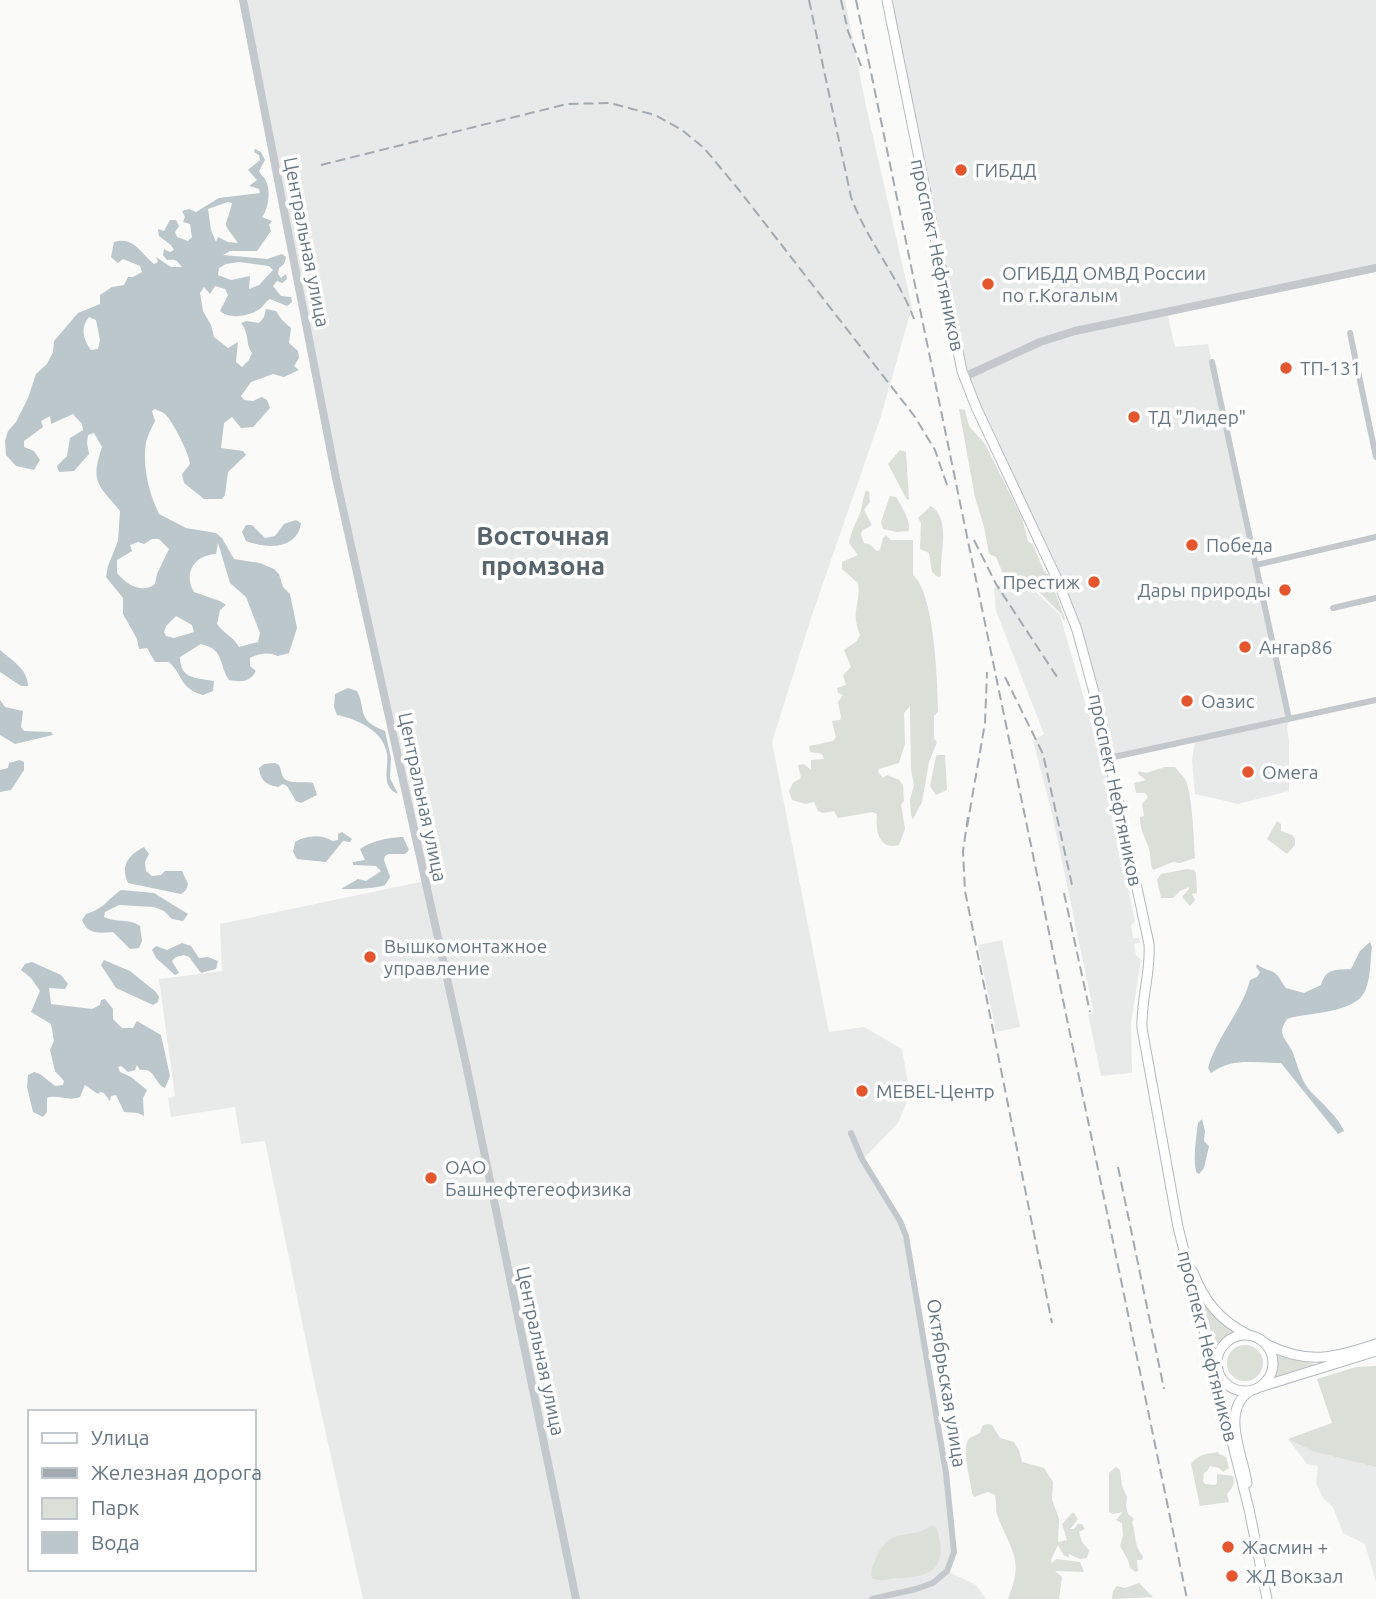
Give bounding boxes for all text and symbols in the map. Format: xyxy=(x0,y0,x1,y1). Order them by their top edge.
street label: Центральная улица xyxy=(280,155,334,329)
street label: проспект Нефтяников xyxy=(907,157,969,353)
place label: ГИБДД xyxy=(975,159,1037,181)
marker: ГИБДД xyxy=(953,162,969,178)
place label: ОГИБДД ОМВД России по г.Когалым xyxy=(1002,262,1206,306)
marker: ОГИБДД ОМВД России по г.Когалым xyxy=(980,276,996,292)
place label: ТП-131 xyxy=(1300,357,1361,379)
marker: ТП-131 xyxy=(1278,360,1294,376)
place label: ТД "Лидер" xyxy=(1148,406,1246,428)
marker: ТД "Лидер" xyxy=(1126,409,1142,425)
district label: Восточная промзона xyxy=(476,521,610,580)
place label: Победа xyxy=(1206,534,1273,556)
marker: Победа xyxy=(1184,537,1200,553)
place label: Престиж xyxy=(1002,571,1080,593)
marker: Престиж xyxy=(1086,574,1102,590)
place label: Дары природы xyxy=(1138,579,1271,601)
marker: Дары природы xyxy=(1277,582,1293,598)
place label: Ангар86 xyxy=(1259,636,1332,658)
marker: Ангар86 xyxy=(1237,639,1253,655)
place label: Оазис xyxy=(1201,690,1255,712)
street label: проспект Нефтяников xyxy=(1085,692,1147,888)
marker: Оазис xyxy=(1179,693,1195,709)
street label: Центральная улица xyxy=(394,710,452,884)
place label: Омега xyxy=(1262,761,1318,783)
marker: Омега xyxy=(1240,764,1256,780)
place label: Вышкомонтажное управление xyxy=(384,935,547,979)
marker: Вышкомонтажное управление xyxy=(362,949,378,965)
place label: MEBEL-Центр xyxy=(876,1080,995,1102)
marker: MEBEL-Центр xyxy=(854,1083,870,1099)
place label: ОАО Башнефтегеофизика xyxy=(445,1156,632,1200)
marker: ОАО Башнефтегеофизика xyxy=(423,1170,439,1186)
street label: проспект Нефтяников xyxy=(1174,1248,1242,1444)
street label: Центральная улица xyxy=(512,1264,570,1438)
street label: Октябрьская улица xyxy=(923,1297,971,1469)
legend xyxy=(28,1410,256,1571)
text: Улица xyxy=(91,1425,149,1449)
text: Железная дорога xyxy=(91,1460,262,1484)
text: Парк xyxy=(91,1495,140,1519)
text: Вода xyxy=(91,1530,140,1554)
place label: Жасмин + xyxy=(1242,1536,1328,1558)
marker: Жасмин + xyxy=(1220,1539,1236,1555)
place label: ЖД Вокзал xyxy=(1246,1565,1343,1587)
marker: ЖД Вокзал xyxy=(1224,1568,1240,1584)

